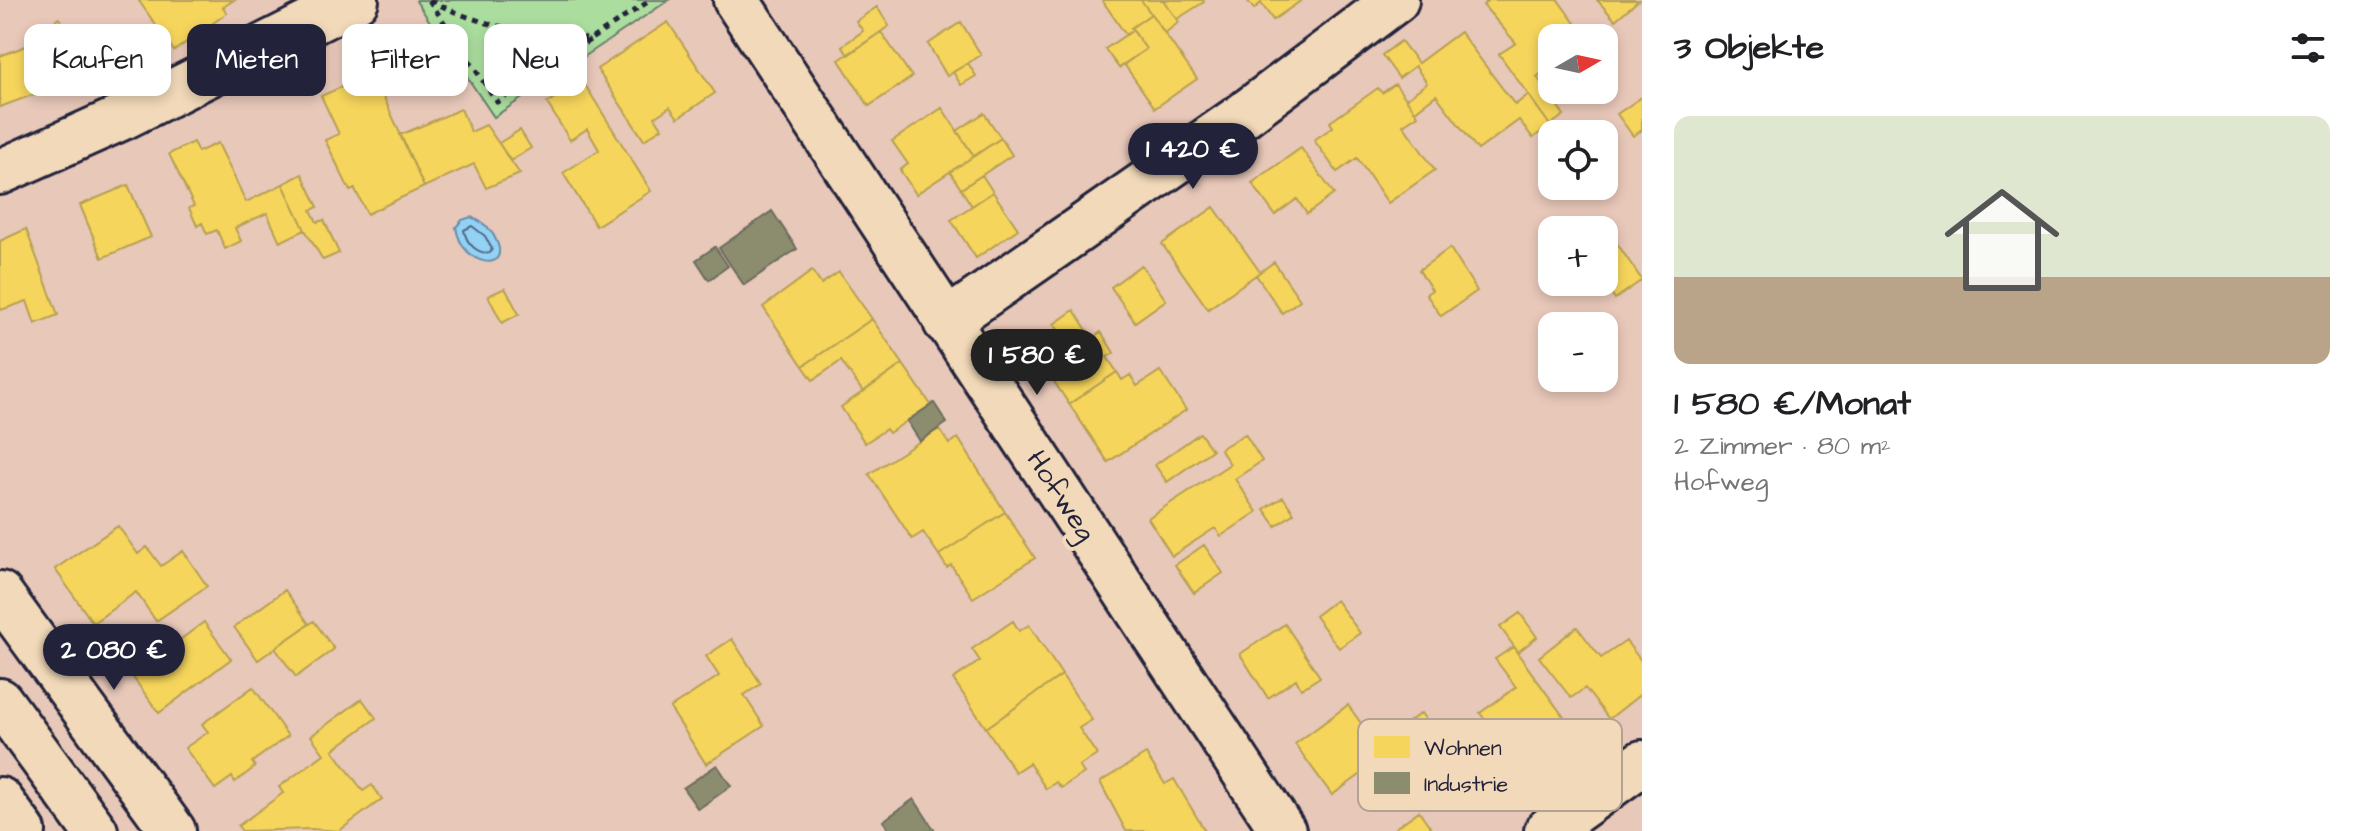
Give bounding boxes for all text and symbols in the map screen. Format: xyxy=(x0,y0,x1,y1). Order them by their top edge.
chip: Kaufen xyxy=(24,24,171,96)
chip: Mieten xyxy=(187,24,326,96)
chip: Filter xyxy=(342,24,468,96)
chip: Neu xyxy=(484,24,587,96)
north arrow xyxy=(1538,24,1618,104)
map controls xyxy=(1538,24,1618,392)
text: 3 Objekte xyxy=(1674,24,1824,72)
icon: filters xyxy=(2286,26,2330,70)
button: locate xyxy=(1538,120,1618,200)
pin: 1 420 € xyxy=(1119,123,1267,191)
text: 1 420 € xyxy=(1146,131,1240,167)
icon: home xyxy=(1930,168,2074,312)
button: + xyxy=(1538,216,1618,296)
button: − xyxy=(1538,312,1618,392)
pin: 1 580 € xyxy=(963,329,1111,397)
text: 1 580 € xyxy=(989,337,1085,373)
text: 1 580 €/Monat xyxy=(1674,380,1911,428)
text: 2 Zimmer · 80 m² xyxy=(1674,428,1891,464)
street label: Hofweg xyxy=(1016,443,1105,550)
text: Hofweg xyxy=(1674,464,1768,500)
pin: 2 080 € xyxy=(40,624,188,692)
text: 2 080 € xyxy=(61,632,167,668)
legend xyxy=(1358,719,1622,811)
text: Wohnen xyxy=(1424,733,1502,764)
text: Industrie xyxy=(1424,769,1508,800)

